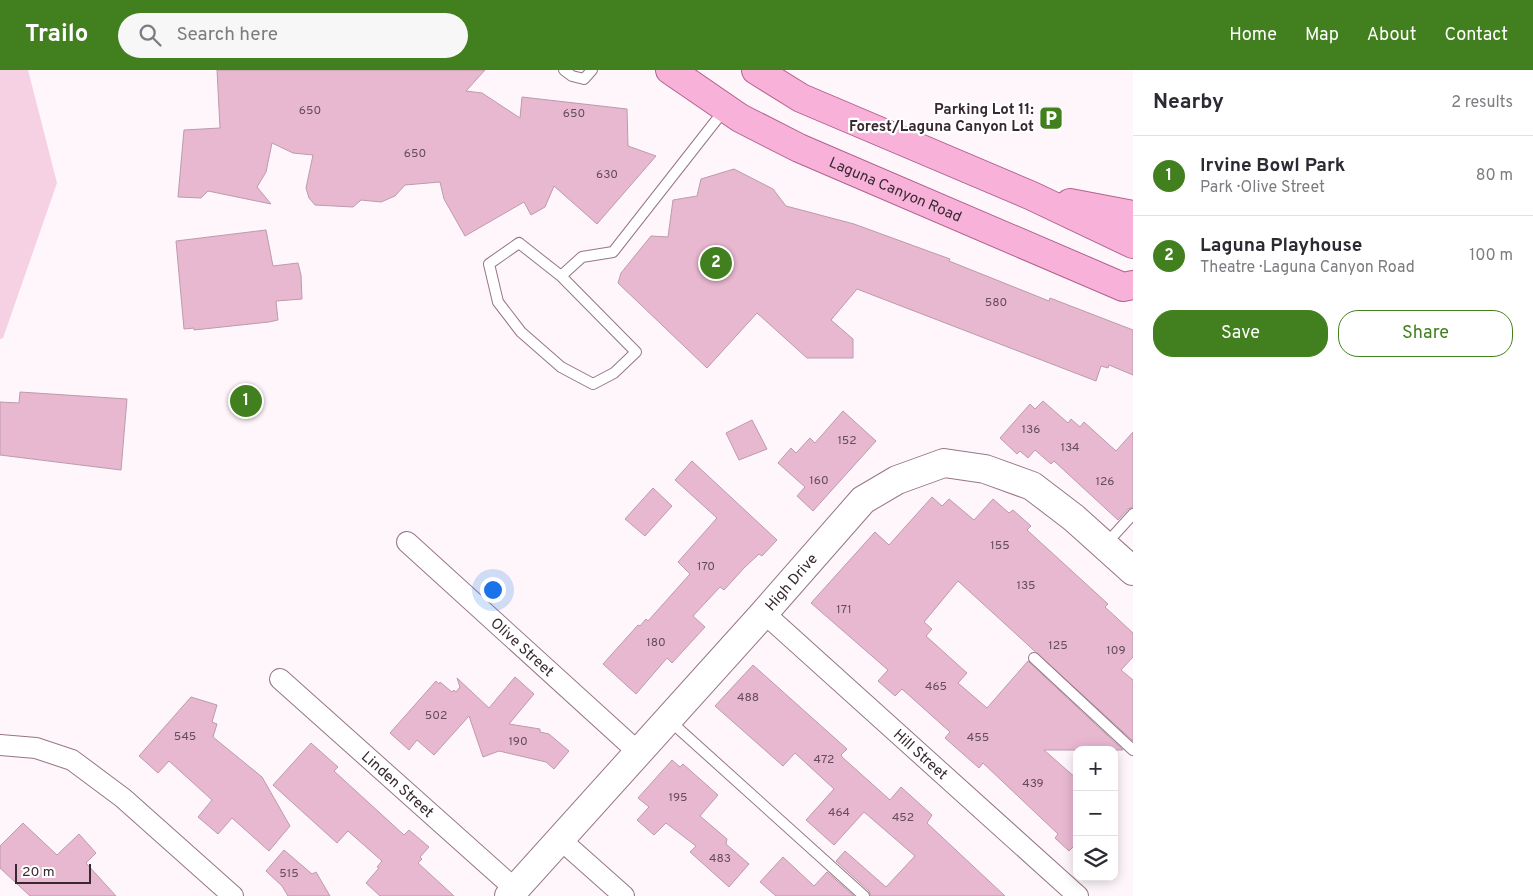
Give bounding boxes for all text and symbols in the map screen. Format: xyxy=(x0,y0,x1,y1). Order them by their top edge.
search box xyxy=(118,13,468,58)
text: Trailo xyxy=(25,20,88,50)
icon: search xyxy=(136,21,164,49)
text: Search here xyxy=(176,23,278,47)
text: Home xyxy=(1229,24,1277,47)
text: Map xyxy=(1305,24,1339,47)
text: About xyxy=(1367,24,1416,47)
text: Contact xyxy=(1444,24,1508,47)
text: Nearby xyxy=(1153,89,1224,116)
text: 2 results xyxy=(1451,93,1513,113)
place label: Parking Lot 11: Forest/Laguna Canyon Lot xyxy=(849,101,1034,137)
house number: 650 xyxy=(299,103,321,119)
parking icon: Parking Lot 11: Forest/Laguna Canyon Lot xyxy=(1038,105,1064,131)
house number: 650 xyxy=(563,106,585,122)
house number: 650 xyxy=(404,146,426,162)
street label: Laguna Canyon Road xyxy=(826,154,964,228)
text: Irvine Bowl Park xyxy=(1200,154,1345,178)
text: 1 xyxy=(1166,166,1172,186)
text: 80 m xyxy=(1476,166,1513,186)
house number: 630 xyxy=(596,167,618,183)
text: Park · Olive Street xyxy=(1200,178,1325,198)
text: Laguna Playhouse xyxy=(1200,234,1362,258)
pin: 2 xyxy=(700,244,732,282)
text: 2 xyxy=(1164,246,1174,266)
text: 100 m xyxy=(1469,246,1513,266)
text: Theatre · Laguna Canyon Road xyxy=(1200,258,1415,278)
house number: 580 xyxy=(985,295,1007,311)
button: Save xyxy=(1153,310,1328,357)
button: Share xyxy=(1338,310,1513,357)
pin: 1 xyxy=(230,382,262,420)
house number: 136 xyxy=(1022,422,1040,438)
house number: 152 xyxy=(837,433,857,449)
house number: 134 xyxy=(1060,440,1080,456)
house number: 160 xyxy=(809,473,829,489)
house number: 126 xyxy=(1096,474,1114,490)
house number: 155 xyxy=(990,538,1010,554)
street label: High Drive xyxy=(762,550,822,616)
house number: 170 xyxy=(697,559,715,575)
your location xyxy=(480,577,506,603)
house number: 135 xyxy=(1016,578,1036,594)
house number: 171 xyxy=(836,602,852,618)
street label: Olive Street xyxy=(486,614,557,682)
house number: 180 xyxy=(646,635,666,651)
house number: 125 xyxy=(1048,638,1068,654)
house number: 109 xyxy=(1106,643,1126,659)
house number: 465 xyxy=(925,679,947,695)
house number: 488 xyxy=(737,690,759,706)
house number: 502 xyxy=(425,708,447,724)
street label: Hill Street xyxy=(888,726,951,785)
house number: 545 xyxy=(174,729,196,745)
house number: 455 xyxy=(967,730,989,746)
house number: 190 xyxy=(508,734,528,750)
map controls xyxy=(1073,746,1118,881)
button: + xyxy=(1073,746,1118,791)
street label: Linden Street xyxy=(357,748,437,823)
house number: 472 xyxy=(814,752,834,768)
house number: 439 xyxy=(1022,776,1044,792)
house number: 195 xyxy=(668,790,688,806)
button: − xyxy=(1073,791,1118,836)
house number: 464 xyxy=(828,805,850,821)
house number: 452 xyxy=(892,810,914,826)
button: layers xyxy=(1073,836,1118,881)
house number: 483 xyxy=(709,851,731,867)
scale bar xyxy=(15,861,91,884)
text: 20 m xyxy=(22,864,55,881)
house number: 515 xyxy=(279,866,299,882)

